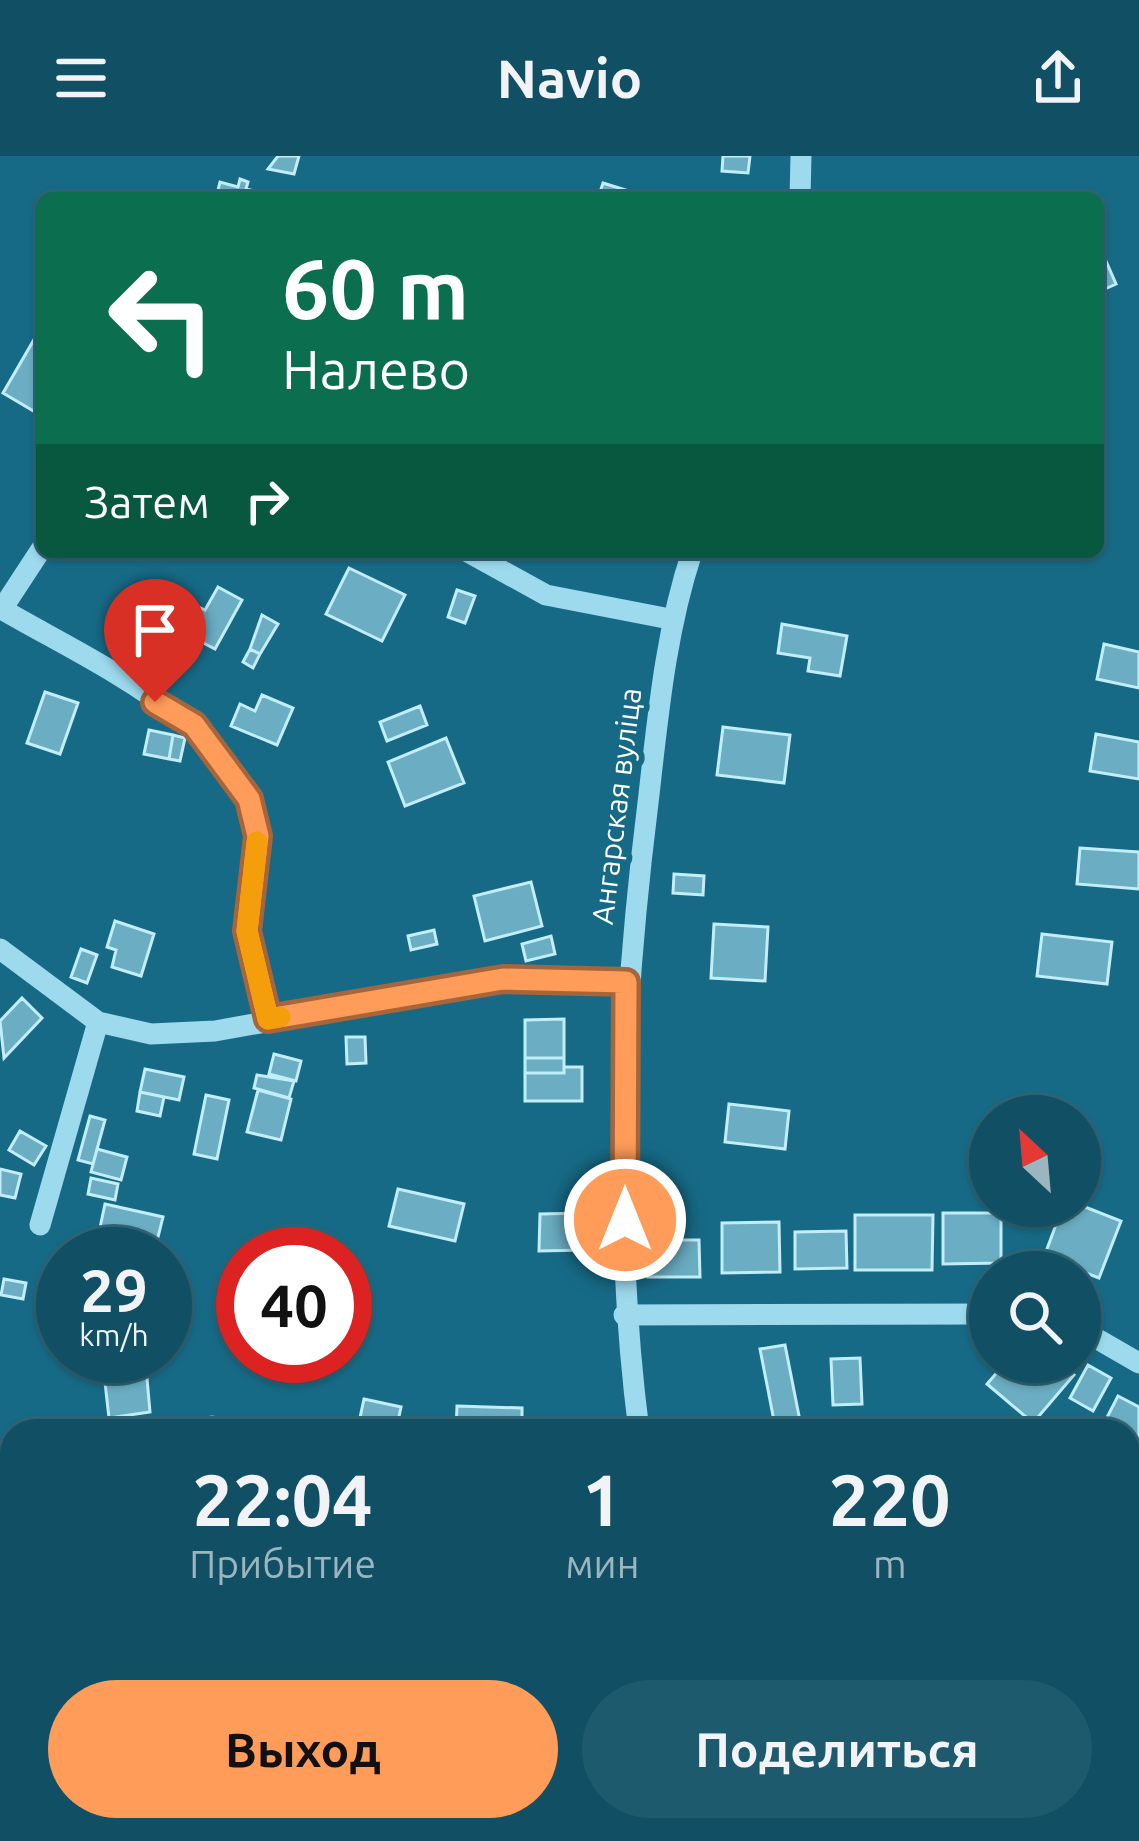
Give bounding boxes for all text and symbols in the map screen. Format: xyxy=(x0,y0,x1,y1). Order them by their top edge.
icon: menu xyxy=(48,45,114,111)
icon: share xyxy=(1025,45,1091,111)
text: Navio xyxy=(497,48,642,108)
icon: left xyxy=(84,240,240,396)
text: 60 m xyxy=(282,241,469,335)
text: Налево xyxy=(282,339,470,399)
icon: right xyxy=(234,468,300,534)
text: Затем xyxy=(84,476,210,527)
pin xyxy=(104,579,206,702)
icon: arrive xyxy=(122,597,188,663)
street label: Ангарская вуліца xyxy=(585,686,647,926)
north arrow xyxy=(969,1095,1101,1227)
map controls xyxy=(969,1095,1101,1383)
position arrow xyxy=(562,1157,688,1283)
speed limit sign: 40 xyxy=(216,1227,372,1383)
button: search xyxy=(969,1251,1101,1383)
text: 29 xyxy=(80,1256,148,1323)
text: km/h xyxy=(79,1318,149,1352)
text: 22:04 xyxy=(193,1459,373,1540)
text: 1 xyxy=(582,1459,623,1540)
text: 220 xyxy=(829,1459,951,1540)
text: Прибытие xyxy=(189,1542,376,1585)
text: мин xyxy=(565,1542,639,1585)
text: m xyxy=(873,1542,907,1585)
button: Выход xyxy=(48,1680,558,1818)
button: Поделиться xyxy=(582,1680,1092,1818)

